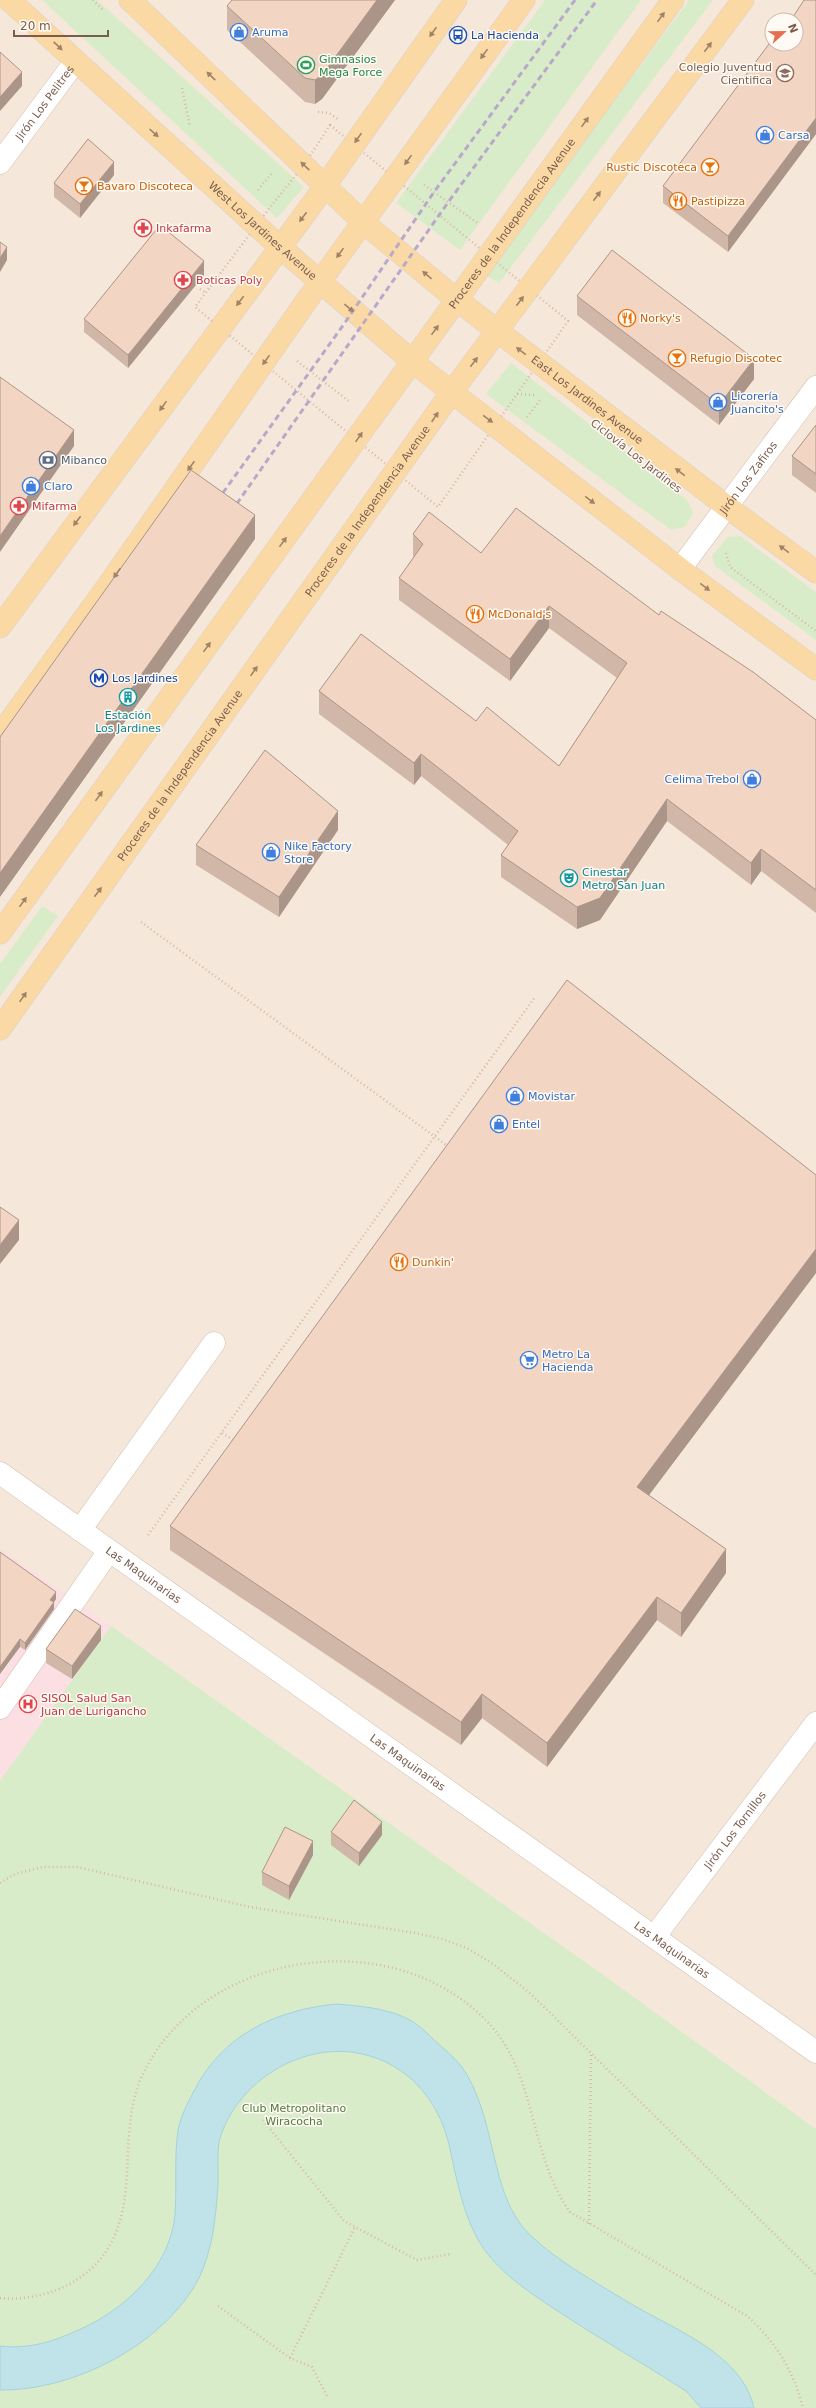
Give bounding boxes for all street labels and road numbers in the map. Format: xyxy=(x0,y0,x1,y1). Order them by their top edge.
street label: Jirón Los Pelitres xyxy=(12,63,77,144)
street label: Proceres de la Independencia Avenue xyxy=(446,135,578,311)
street label: West Los Jardines Avenue xyxy=(206,179,320,283)
street label: East Los Jardines Avenue xyxy=(529,353,646,447)
street label: Ciclovía Los Jardines xyxy=(588,416,684,496)
street label: Proceres de la Independencia Avenue xyxy=(302,423,433,599)
street label: Jirón Los Zafiros xyxy=(716,438,780,517)
street label: Proceres de la Independencia Avenue xyxy=(115,687,245,863)
street label: Las Maquinarias xyxy=(103,1544,184,1606)
street label: Las Maquinarias xyxy=(368,1731,448,1794)
street label: Jirón Los Tornillos xyxy=(701,1788,769,1872)
street label: Las Maquinarias xyxy=(632,1919,712,1981)

